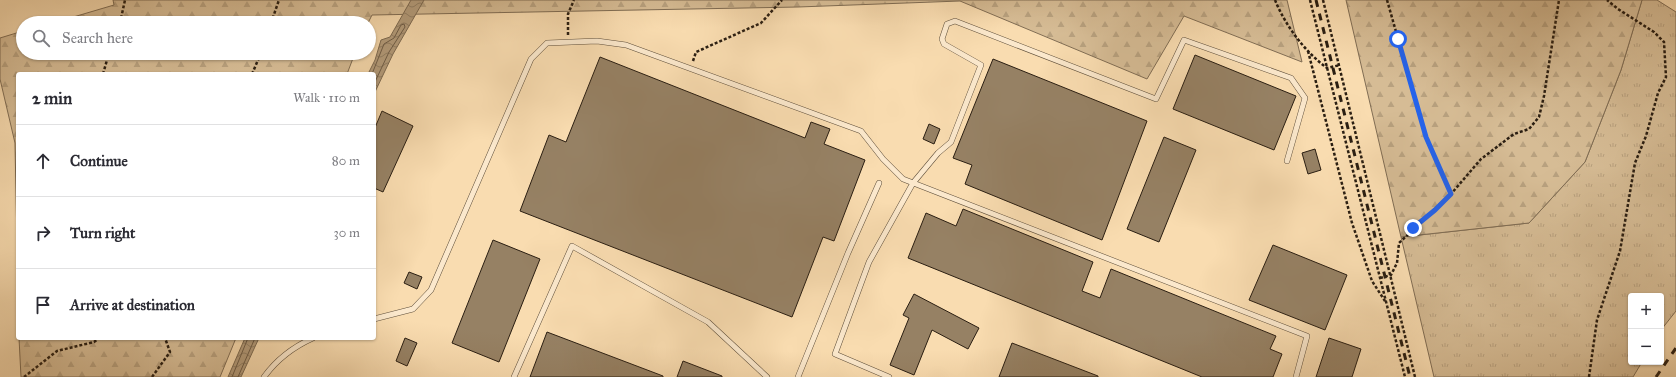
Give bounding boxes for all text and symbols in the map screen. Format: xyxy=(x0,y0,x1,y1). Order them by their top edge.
search box xyxy=(16,16,376,60)
icon: search xyxy=(30,27,52,49)
text: Search here xyxy=(62,29,133,47)
route start xyxy=(1389,30,1407,48)
text: 2 min xyxy=(32,88,72,109)
text: Walk · 110 m xyxy=(293,90,360,106)
icon: ahead xyxy=(32,150,54,172)
text: Continue xyxy=(70,152,128,170)
text: 80 m xyxy=(332,153,360,169)
route end xyxy=(1404,219,1422,237)
icon: right xyxy=(32,222,54,244)
text: Turn right xyxy=(70,224,135,242)
text: 30 m xyxy=(334,225,360,241)
map controls xyxy=(1628,293,1664,365)
button: + xyxy=(1628,293,1664,329)
icon: arrive xyxy=(32,294,54,316)
text: Arrive at destination xyxy=(70,296,195,314)
button: − xyxy=(1628,329,1664,365)

